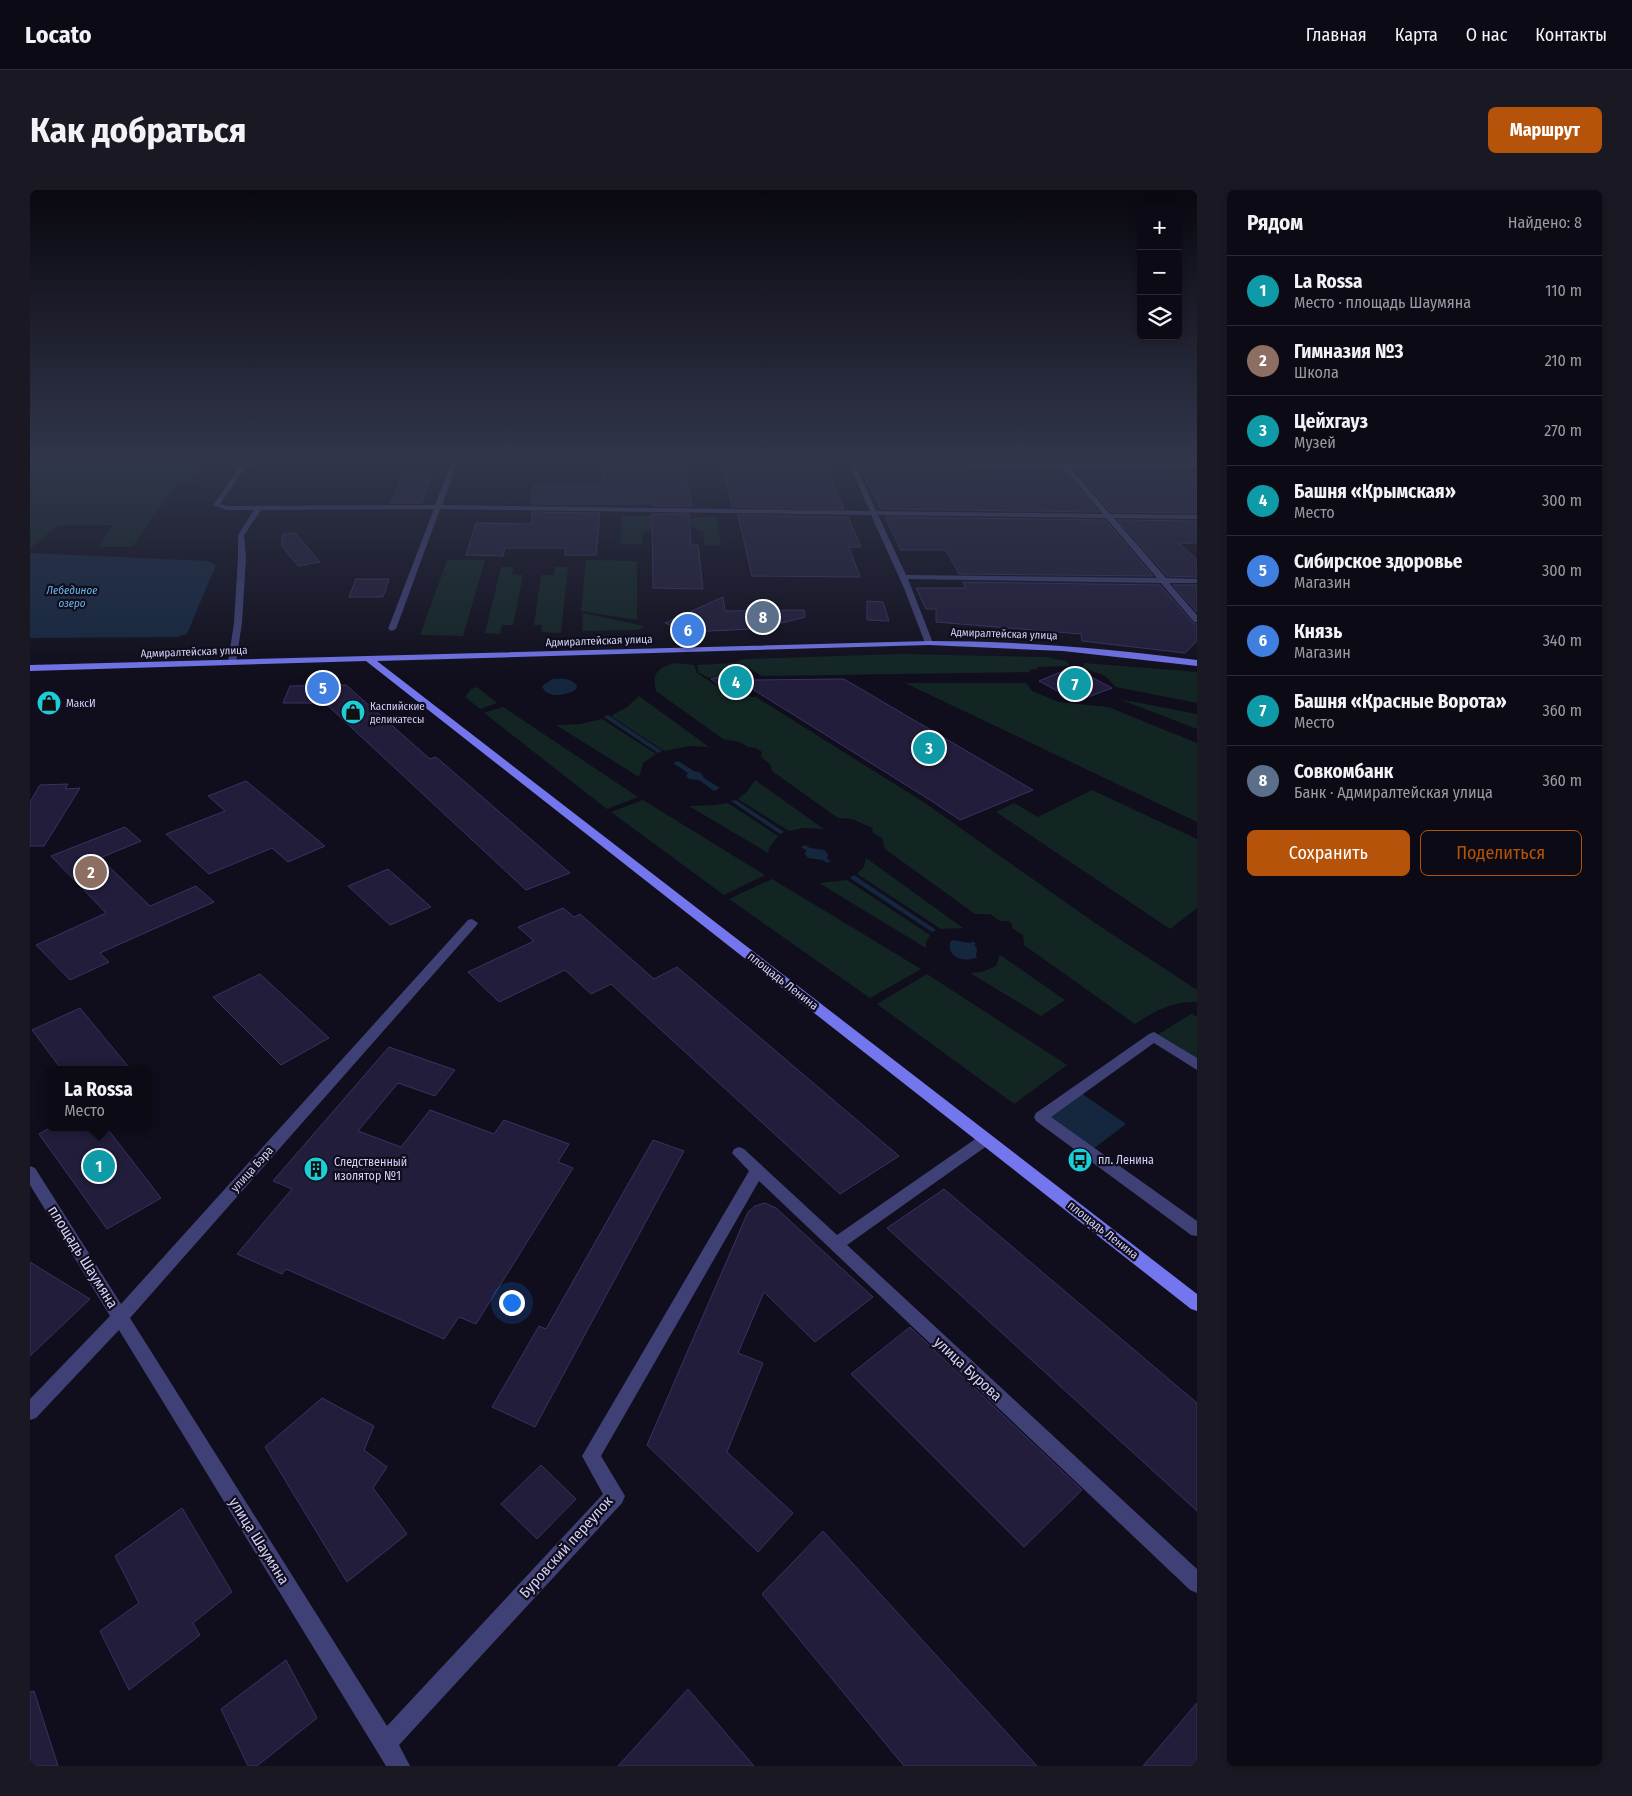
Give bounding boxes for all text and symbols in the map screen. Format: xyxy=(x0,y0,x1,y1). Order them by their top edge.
text: Locato xyxy=(25,21,91,49)
text: Главная xyxy=(1306,24,1367,46)
text: Карта xyxy=(1395,24,1438,46)
text: О нас xyxy=(1466,24,1507,46)
text: Контакты xyxy=(1535,24,1607,46)
button: Маршрут xyxy=(1488,107,1602,153)
text: Как добраться xyxy=(30,109,247,151)
map controls xyxy=(1137,205,1182,340)
button: + xyxy=(1137,205,1182,250)
text: Рядом xyxy=(1247,210,1303,236)
text: Найдено: 8 xyxy=(1508,213,1582,232)
button: − xyxy=(1137,250,1182,295)
text: La Rossa xyxy=(1294,270,1363,293)
text: 1 xyxy=(1260,281,1266,300)
text: 110 m xyxy=(1545,281,1582,300)
text: Место · площадь Шаумяна xyxy=(1294,293,1471,312)
button: layers xyxy=(1137,295,1182,340)
text: Гимназия №3 xyxy=(1294,340,1403,363)
text: 2 xyxy=(1259,351,1267,370)
text: 210 m xyxy=(1545,351,1582,370)
text: Школа xyxy=(1294,363,1339,382)
text: Цейхгауз xyxy=(1294,410,1368,433)
text: 3 xyxy=(1259,421,1267,440)
text: 270 m xyxy=(1544,421,1582,440)
text: Музей xyxy=(1294,433,1336,452)
text: Башня «Крымская» xyxy=(1294,480,1456,503)
text: 4 xyxy=(1259,491,1267,510)
text: 300 m xyxy=(1542,491,1582,510)
text: Место xyxy=(1294,503,1335,522)
text: Сибирское здоровье xyxy=(1294,550,1462,573)
text: 5 xyxy=(1259,561,1267,580)
text: 300 m xyxy=(1542,561,1582,580)
text: Магазин xyxy=(1294,573,1351,592)
water label: Лебединое озеро xyxy=(46,584,97,610)
pin: 8 xyxy=(747,598,779,636)
pin: 6 xyxy=(672,611,704,649)
text: Князь xyxy=(1294,620,1342,643)
street label: Адмиралтейская улица xyxy=(950,626,1058,642)
text: 6 xyxy=(1259,631,1267,650)
text: 340 m xyxy=(1543,631,1582,650)
street label: Адмиралтейская улица xyxy=(545,633,653,649)
text: Магазин xyxy=(1294,643,1351,662)
street label: Адмиралтейская улица xyxy=(140,644,248,660)
pin: 4 xyxy=(720,663,752,701)
pin: 7 xyxy=(1059,665,1091,703)
pin: 5 xyxy=(307,669,339,707)
shop icon: МаксИ xyxy=(36,690,62,716)
text: Башня «Красные Ворота» xyxy=(1294,690,1507,713)
place label: МаксИ xyxy=(66,697,96,710)
shop icon: Каспийские деликатесы xyxy=(340,699,366,725)
place label: Каспийские деликатесы xyxy=(370,700,425,726)
text: 7 xyxy=(1260,701,1266,720)
text: 360 m xyxy=(1542,701,1582,720)
text: Место xyxy=(1294,713,1335,732)
pin: 3 xyxy=(913,729,945,767)
text: Совкомбанк xyxy=(1294,760,1393,783)
text: 8 xyxy=(1259,771,1267,790)
text: 360 m xyxy=(1542,771,1582,790)
text: Банк · Адмиралтейская улица xyxy=(1294,783,1493,802)
button: Сохранить xyxy=(1247,830,1410,876)
button: Поделиться xyxy=(1420,830,1582,876)
pin: 2 xyxy=(75,853,107,891)
street label: площадь Ленина xyxy=(745,949,821,1013)
popup xyxy=(46,1066,151,1131)
text: La Rossa xyxy=(64,1078,133,1101)
text: Место xyxy=(64,1101,105,1120)
street label: улица Бэра xyxy=(228,1143,276,1195)
pin: 1 xyxy=(83,1147,115,1185)
bus stop icon: пл. Ленина xyxy=(1067,1147,1093,1173)
place label: пл. Ленина xyxy=(1098,1153,1154,1167)
place label: Следственный изолятор №1 xyxy=(334,1155,407,1183)
building icon: Следственный изолятор №1 xyxy=(303,1156,329,1182)
street label: площадь Ленина xyxy=(1065,1198,1141,1262)
street label: площадь Шаумяна xyxy=(44,1202,122,1312)
your location xyxy=(499,1290,525,1316)
street label: улица Бурова xyxy=(930,1333,1006,1405)
street label: Буровский переулок xyxy=(516,1492,616,1602)
street label: улица Шаумяна xyxy=(225,1494,293,1588)

